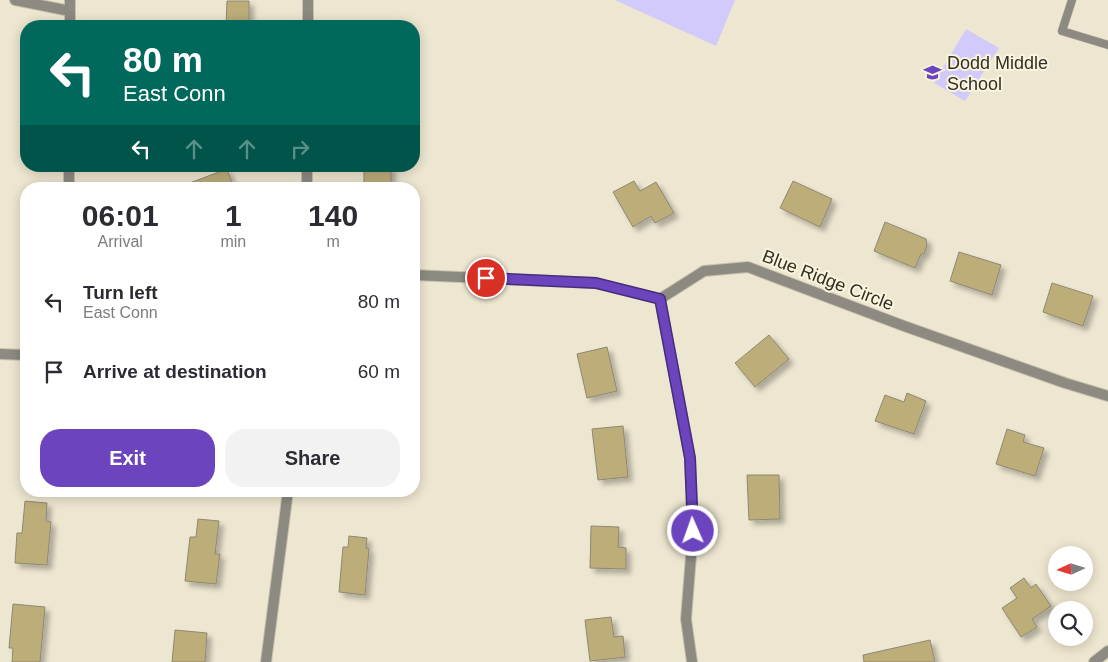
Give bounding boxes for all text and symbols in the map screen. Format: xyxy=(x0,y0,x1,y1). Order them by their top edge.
icon: left xyxy=(40,40,105,105)
text: 80 m xyxy=(123,40,203,79)
place label: Dodd Middle School xyxy=(947,53,1048,94)
school or university icon: Dodd Middle School xyxy=(923,63,943,83)
text: East Conn xyxy=(123,81,226,106)
icon: left xyxy=(127,135,155,163)
icon: ahead xyxy=(180,135,208,163)
icon: ahead xyxy=(233,135,261,163)
icon: right xyxy=(286,135,314,163)
text: 06:01 xyxy=(82,199,159,232)
text: 1 xyxy=(225,199,242,232)
text: 140 xyxy=(308,199,358,232)
text: Arrival xyxy=(98,233,143,250)
text: min xyxy=(220,233,246,250)
text: m xyxy=(326,233,340,250)
street label: Blue Ridge Circle xyxy=(760,246,896,314)
pin xyxy=(465,257,507,299)
icon: arrive xyxy=(472,264,500,292)
text: Turn left xyxy=(83,282,158,303)
icon: left xyxy=(40,288,68,316)
text: 80 m xyxy=(358,291,400,312)
text: East Conn xyxy=(83,304,158,321)
icon: arrive xyxy=(40,358,68,386)
text: Arrive at destination xyxy=(83,361,267,382)
text: 60 m xyxy=(358,361,400,382)
button: Exit xyxy=(40,429,215,487)
button: Share xyxy=(225,429,400,487)
position arrow xyxy=(666,504,718,556)
north arrow xyxy=(1048,546,1092,591)
map controls xyxy=(1048,546,1093,646)
button: search xyxy=(1048,601,1093,646)

